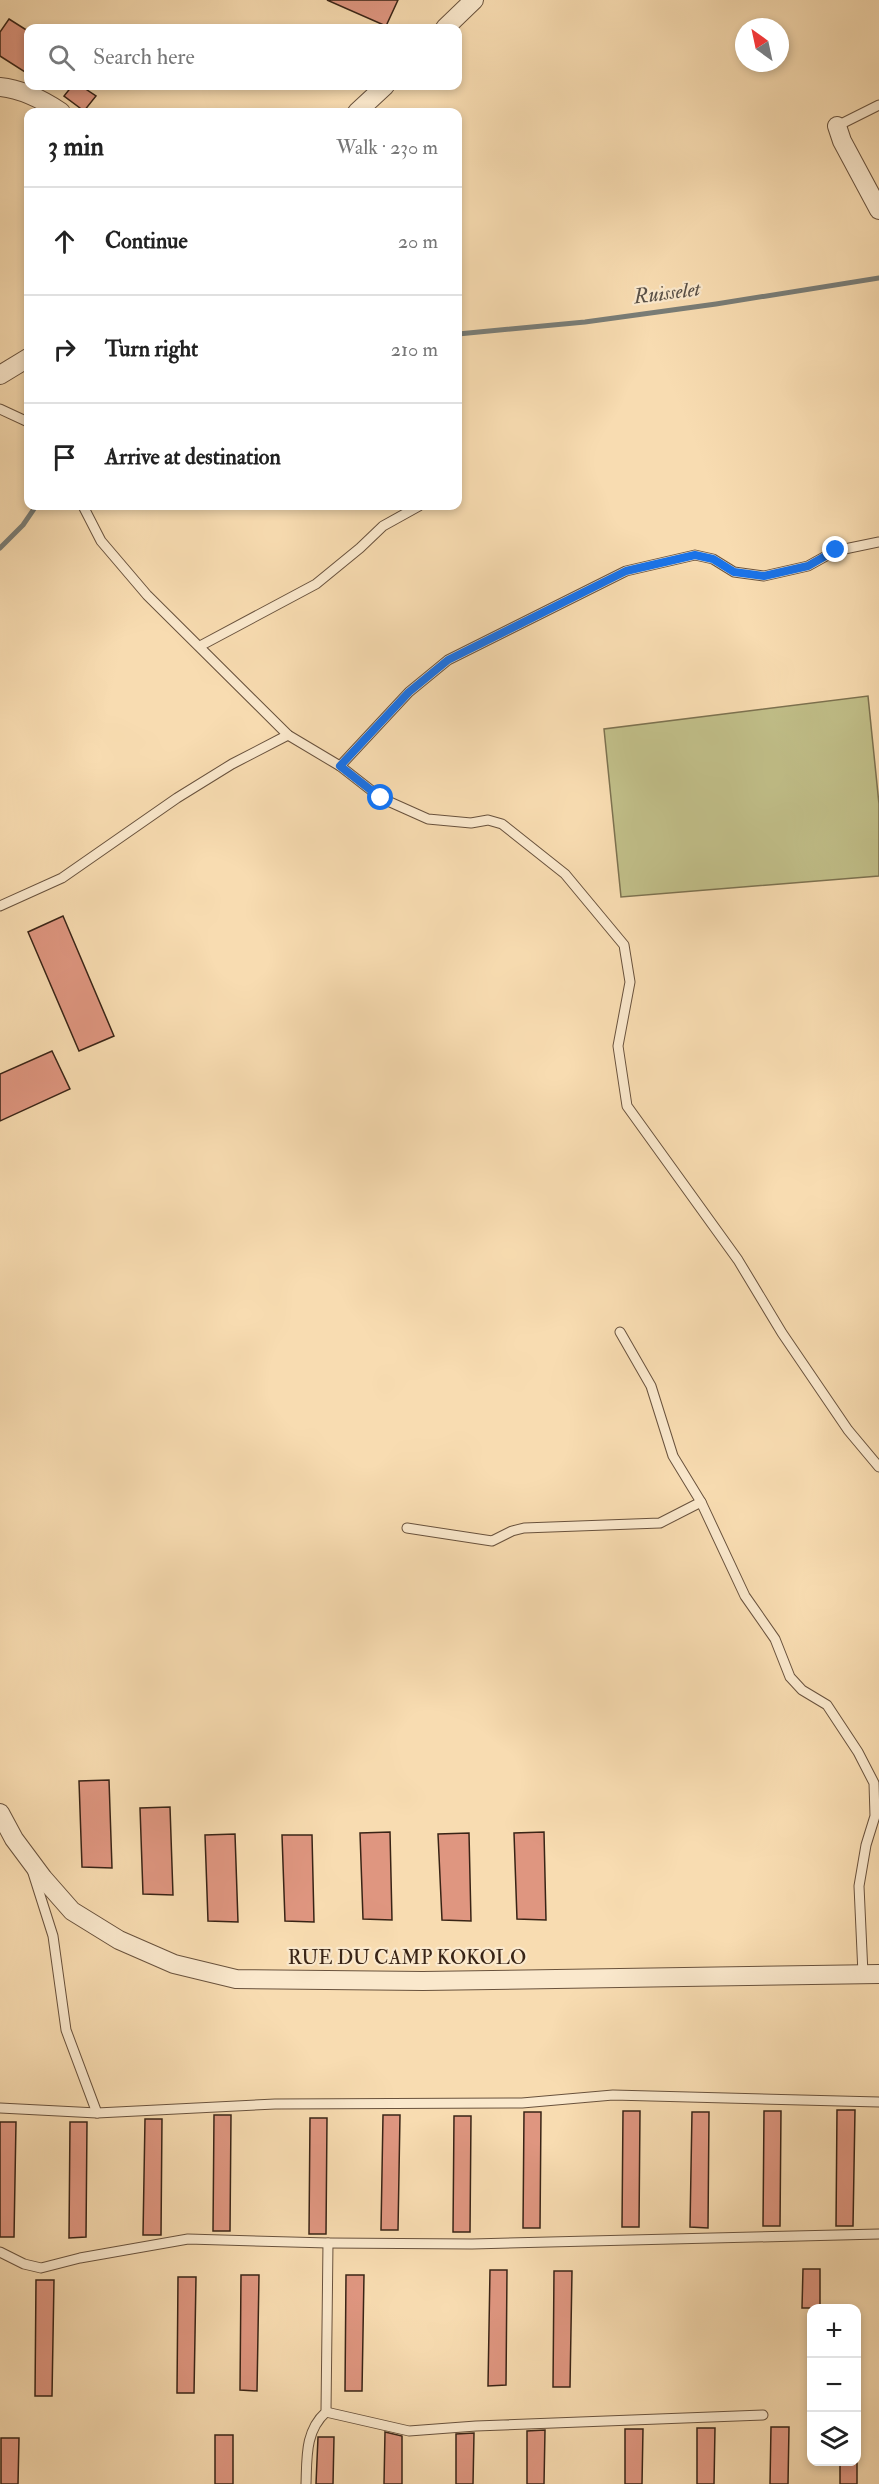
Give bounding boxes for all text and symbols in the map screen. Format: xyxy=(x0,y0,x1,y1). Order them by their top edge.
north arrow xyxy=(735,18,789,72)
search box xyxy=(24,24,462,90)
icon: search xyxy=(45,41,78,74)
text: Search here xyxy=(93,43,195,71)
text: 3 min xyxy=(48,131,104,163)
text: Walk · 230 m xyxy=(336,135,438,160)
icon: ahead xyxy=(48,225,81,258)
text: Continue xyxy=(105,227,188,255)
text: 20 m xyxy=(398,229,438,254)
water label: Ruisselet xyxy=(631,275,703,311)
icon: right xyxy=(48,333,81,366)
text: Turn right xyxy=(105,335,198,363)
text: 210 m xyxy=(391,337,438,362)
icon: arrive xyxy=(48,441,81,474)
text: Arrive at destination xyxy=(105,443,281,471)
route end xyxy=(822,536,848,562)
route start xyxy=(367,784,393,810)
street label: RUE DU CAMP KOKOLO xyxy=(288,1945,526,1970)
map controls xyxy=(807,2304,861,2466)
button: + xyxy=(807,2304,861,2358)
button: − xyxy=(807,2358,861,2412)
button: layers xyxy=(807,2412,861,2466)

